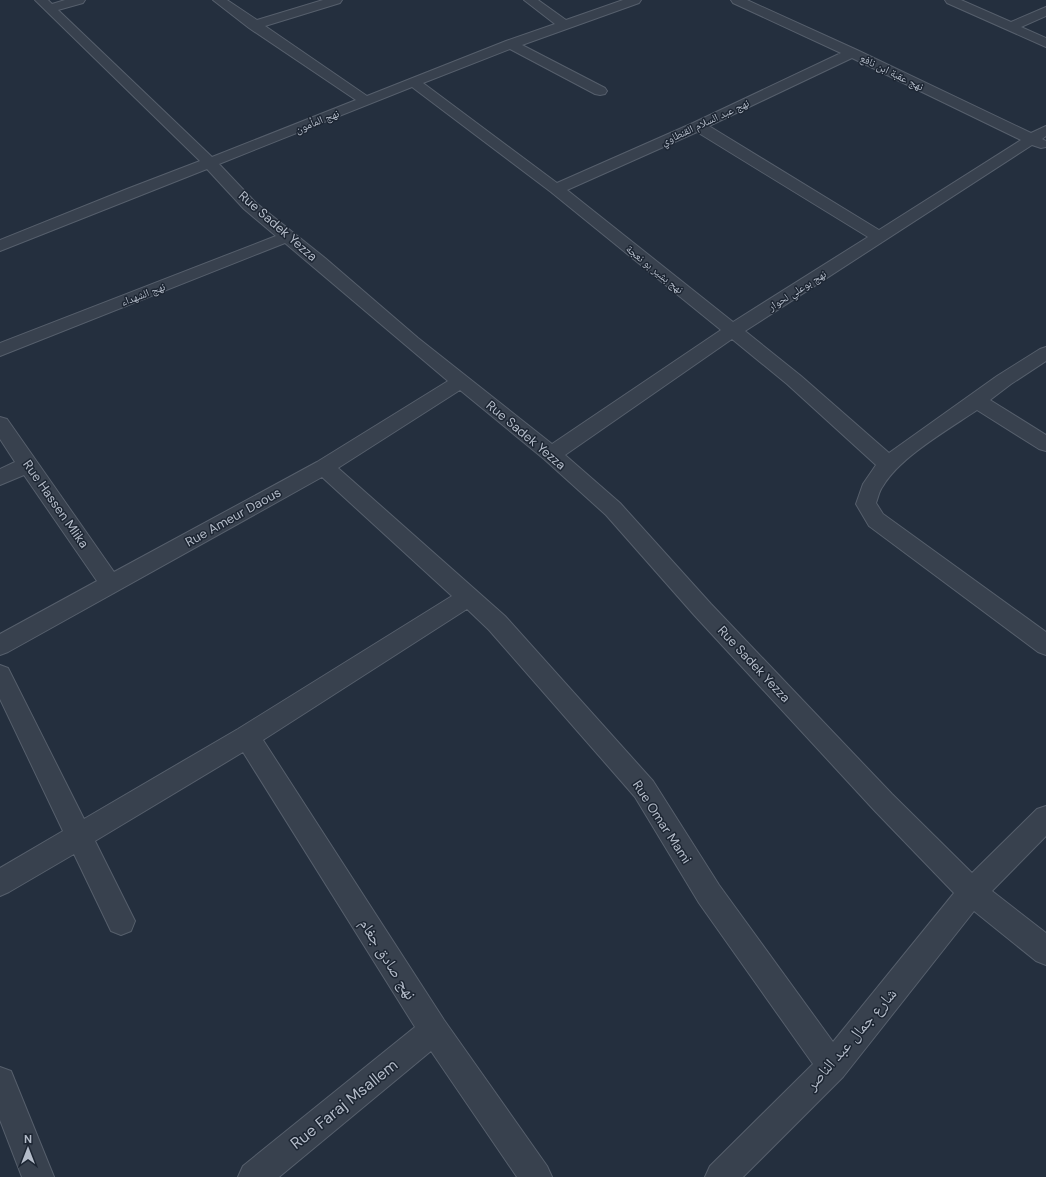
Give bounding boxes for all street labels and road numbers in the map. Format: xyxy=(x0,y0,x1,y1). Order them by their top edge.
street label: نهج عقبة ابن نافع xyxy=(858,51,926,93)
street label: نهج عبد السلام القنطاوي xyxy=(659,95,752,150)
street label: نهج المأمون xyxy=(293,106,341,136)
street label: Rue Sadek Yezza xyxy=(235,187,321,265)
street label: نهج بشير بو نعجة xyxy=(623,242,687,296)
street label: نهج بوعلي لحوار xyxy=(764,267,830,315)
street label: نهج الشهداء xyxy=(119,279,167,309)
street label: Rue Sadek Yezza xyxy=(483,397,569,473)
street label: Rue Hassen Mlika xyxy=(19,457,93,551)
street label: Rue Ameur Daous xyxy=(182,484,284,550)
street label: Rue Sadek Yezza xyxy=(714,622,794,706)
street label: Rue Omar Mami xyxy=(629,777,695,867)
street label: نهج صادق جغام xyxy=(355,914,421,1004)
street label: شارع جمال عبد الناصر xyxy=(800,983,901,1095)
street label: Rue Faraj Msallem xyxy=(286,1054,402,1154)

